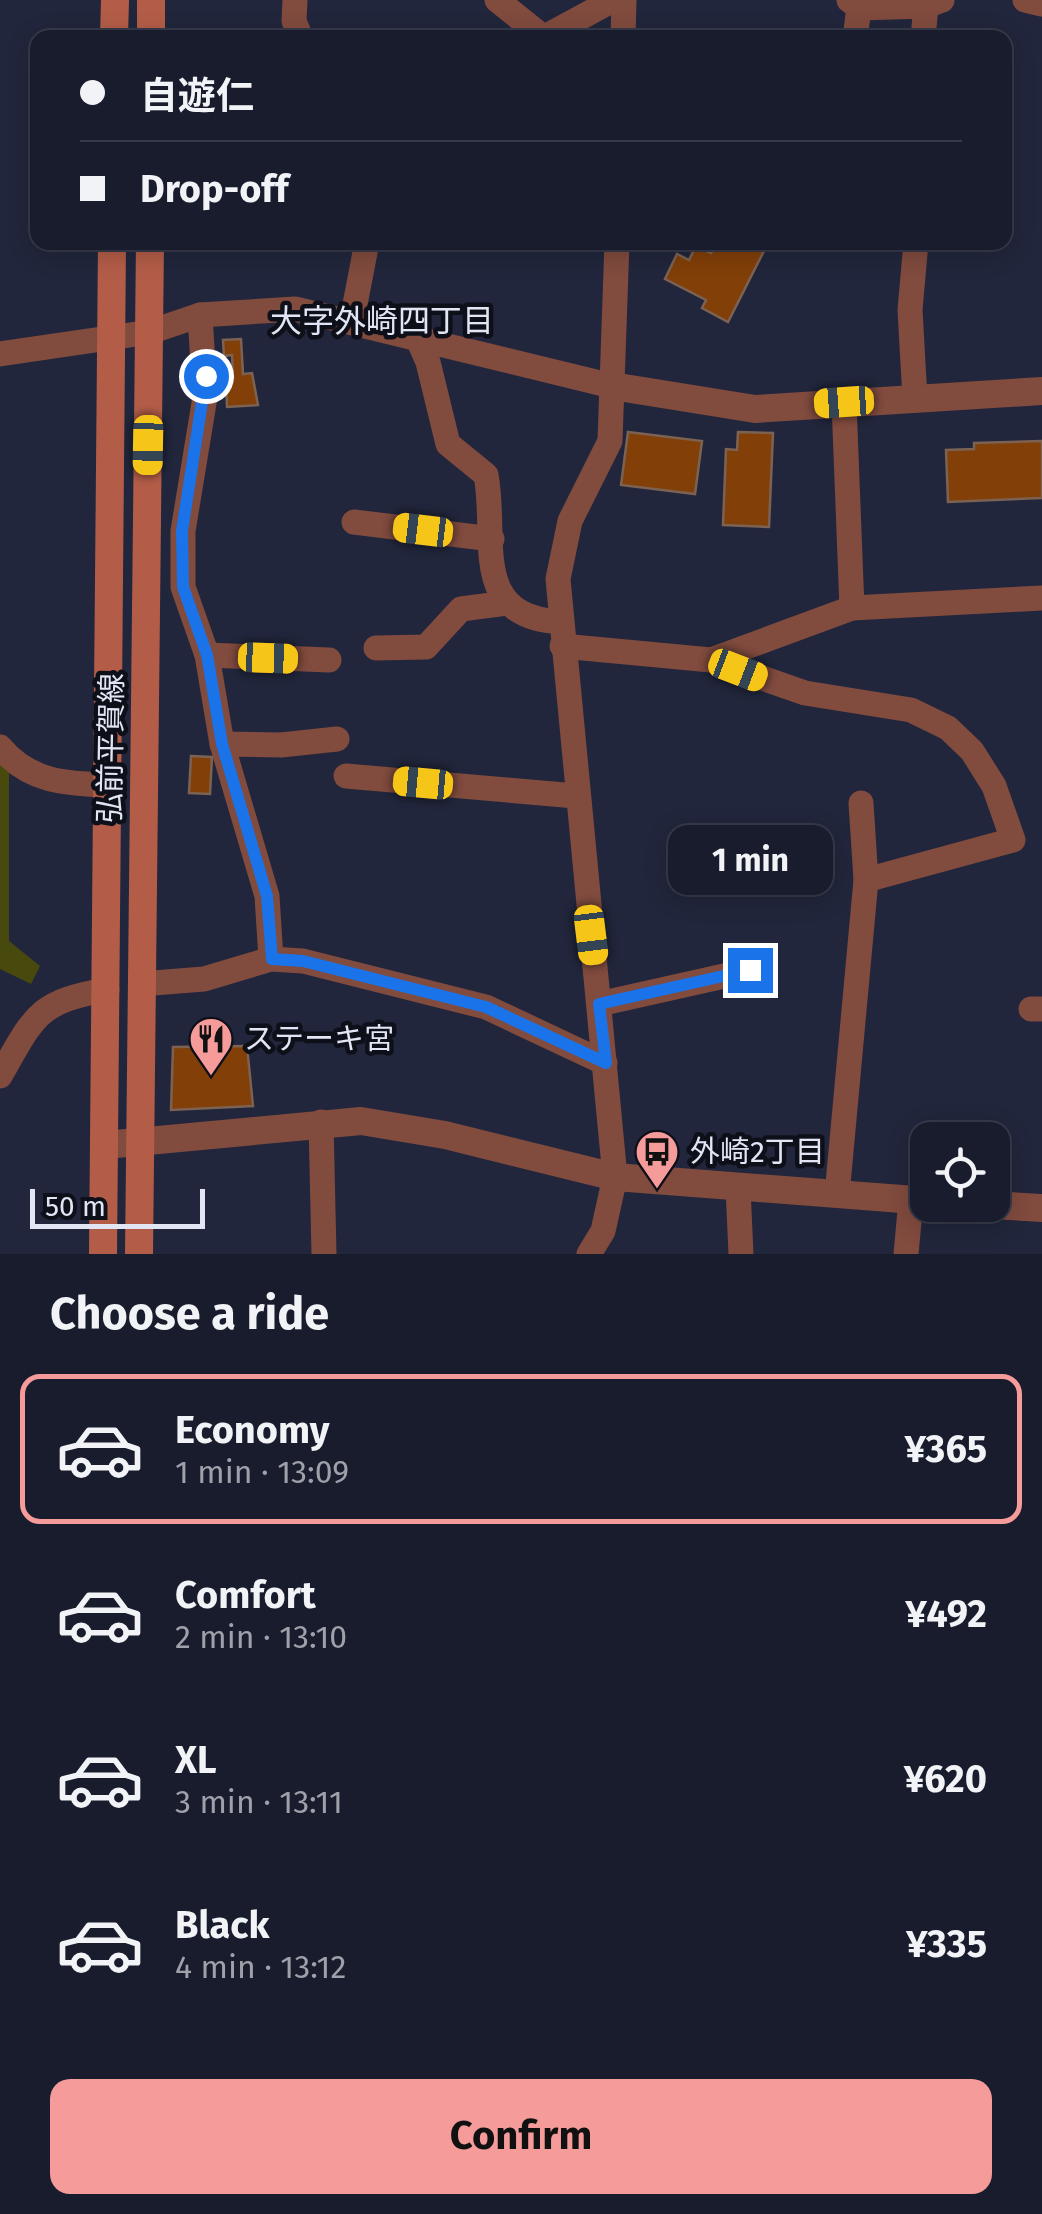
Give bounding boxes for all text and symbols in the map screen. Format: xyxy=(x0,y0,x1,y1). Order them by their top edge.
text: 自遊仁 xyxy=(140,73,254,119)
text: Drop-off xyxy=(140,166,288,212)
district label: 大字外崎四丁目 xyxy=(270,302,494,340)
route start xyxy=(184,354,229,399)
car xyxy=(813,385,875,419)
car xyxy=(132,415,164,475)
car xyxy=(391,511,455,549)
car xyxy=(237,642,299,674)
car xyxy=(705,645,771,695)
street label: 弘前平賀線 xyxy=(92,673,130,823)
car xyxy=(392,765,454,801)
callout: 1 min xyxy=(668,825,832,895)
text: 1 min xyxy=(712,841,789,879)
car xyxy=(572,903,610,967)
route end xyxy=(728,948,773,993)
restaurant icon: ステーキ宮 xyxy=(188,1016,234,1077)
place label: ステーキ宮 xyxy=(244,1021,394,1057)
map controls xyxy=(910,1122,1010,1222)
button: locate xyxy=(910,1122,1010,1222)
bus stop icon: 外崎2丁目 xyxy=(634,1129,680,1190)
place label: 外崎2丁目 xyxy=(690,1134,825,1170)
scale bar xyxy=(30,1184,205,1228)
text: 50 m xyxy=(45,1190,106,1223)
text: Choose a ride xyxy=(50,1287,329,1341)
icon: car xyxy=(55,1404,145,1494)
text: Economy xyxy=(175,1407,330,1453)
text: ¥365 xyxy=(905,1426,987,1472)
text: 1 min · 13:09 xyxy=(175,1453,349,1491)
icon: car xyxy=(55,1569,145,1659)
text: Comfort xyxy=(175,1572,316,1618)
text: ¥492 xyxy=(905,1591,987,1637)
text: 2 min · 13:10 xyxy=(175,1618,347,1656)
icon: car xyxy=(55,1734,145,1824)
text: XL xyxy=(175,1737,217,1783)
text: ¥620 xyxy=(904,1756,987,1802)
text: 3 min · 13:11 xyxy=(175,1783,343,1821)
icon: car xyxy=(55,1899,145,1989)
text: Black xyxy=(175,1902,270,1948)
text: ¥335 xyxy=(906,1921,987,1967)
text: 4 min · 13:12 xyxy=(175,1948,346,1986)
button: Confirm xyxy=(50,2079,992,2194)

